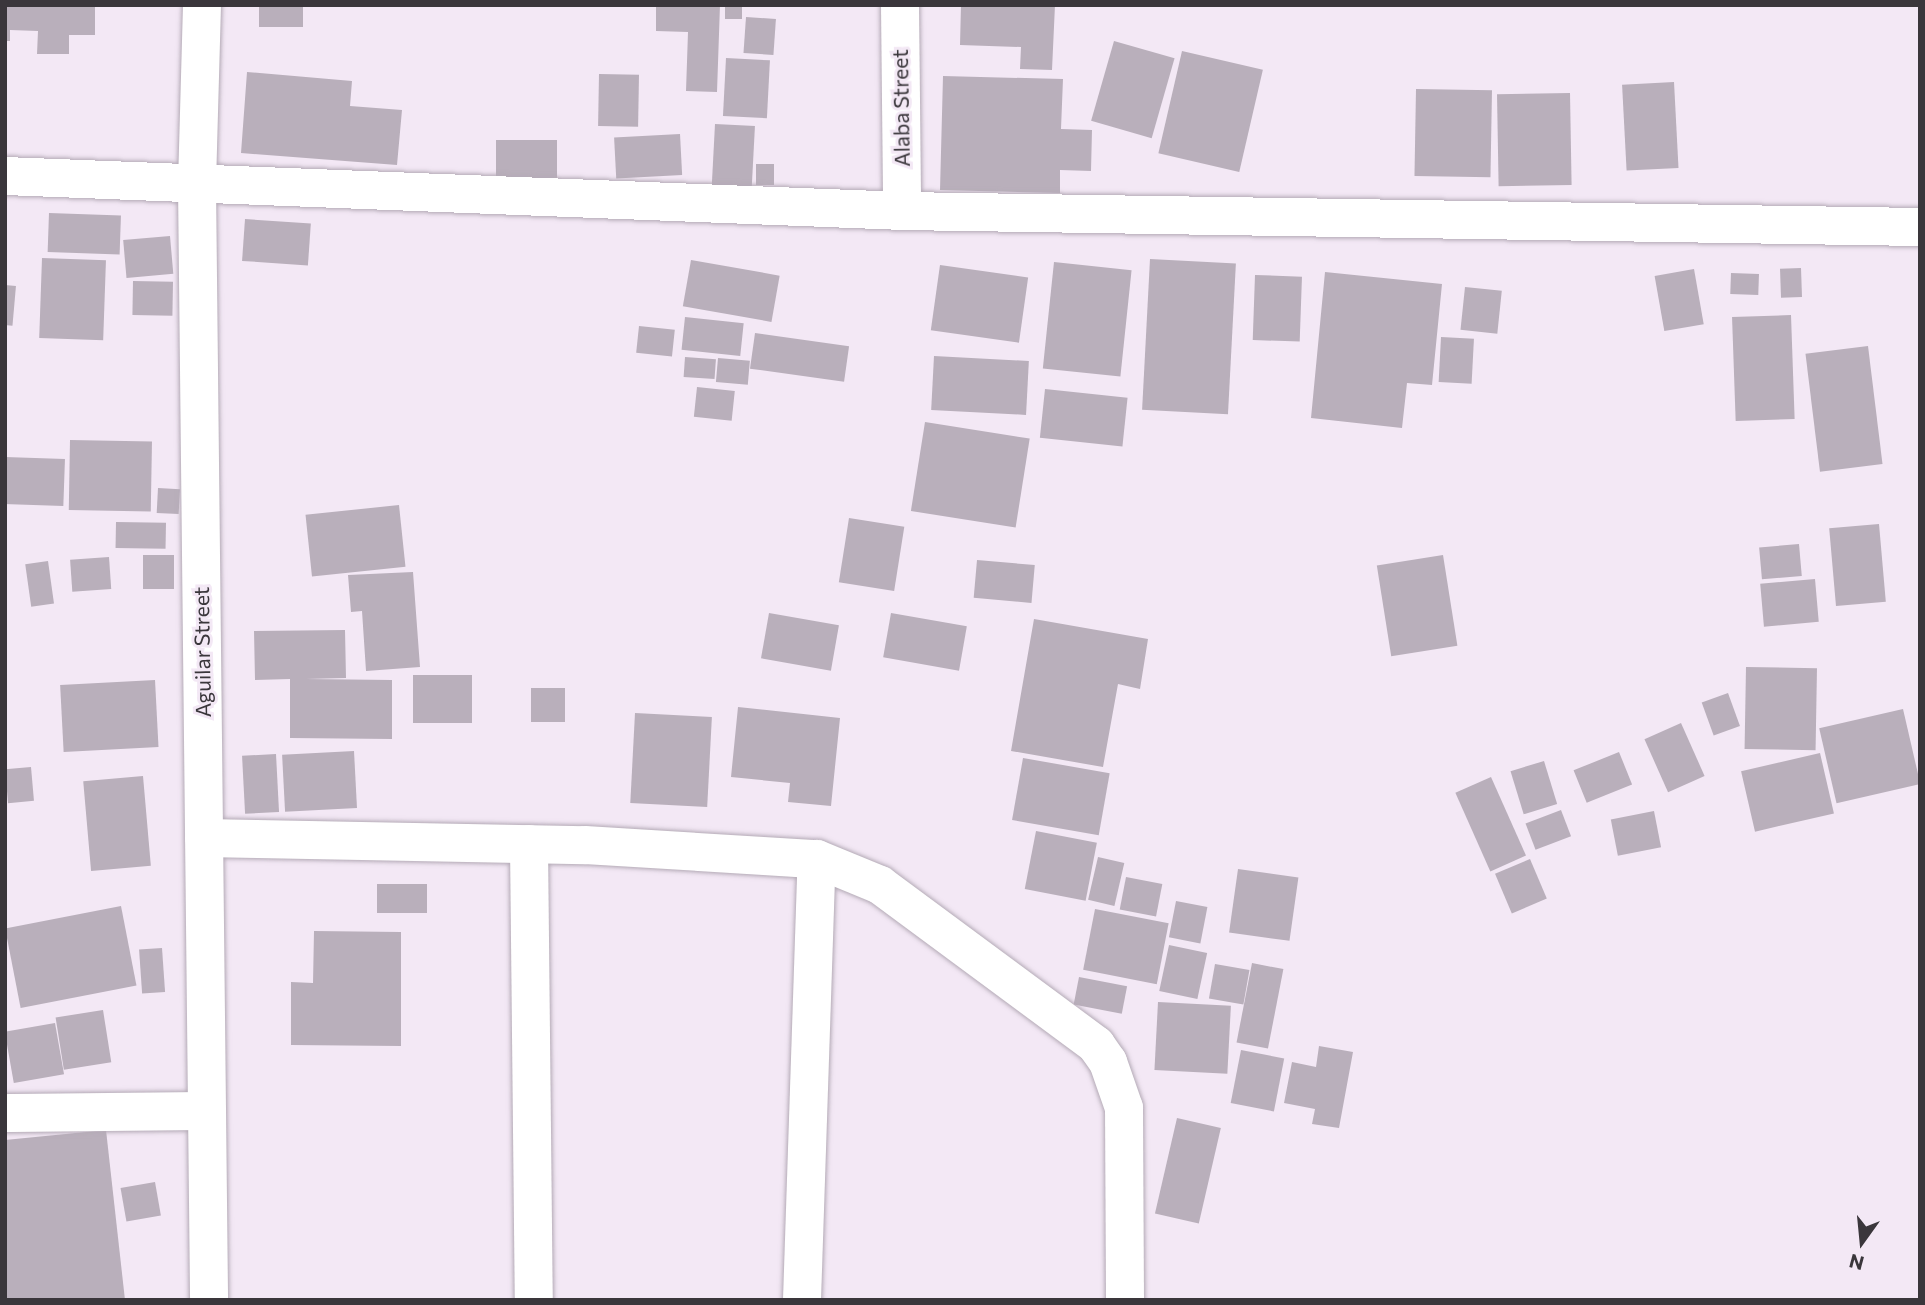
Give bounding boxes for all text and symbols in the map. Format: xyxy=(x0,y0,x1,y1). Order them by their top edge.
street label: Alaba Street xyxy=(887,49,915,167)
street label: Aguilar Street xyxy=(188,586,216,718)
north arrow xyxy=(1827,1207,1897,1277)
text: N xyxy=(1847,1250,1866,1276)

